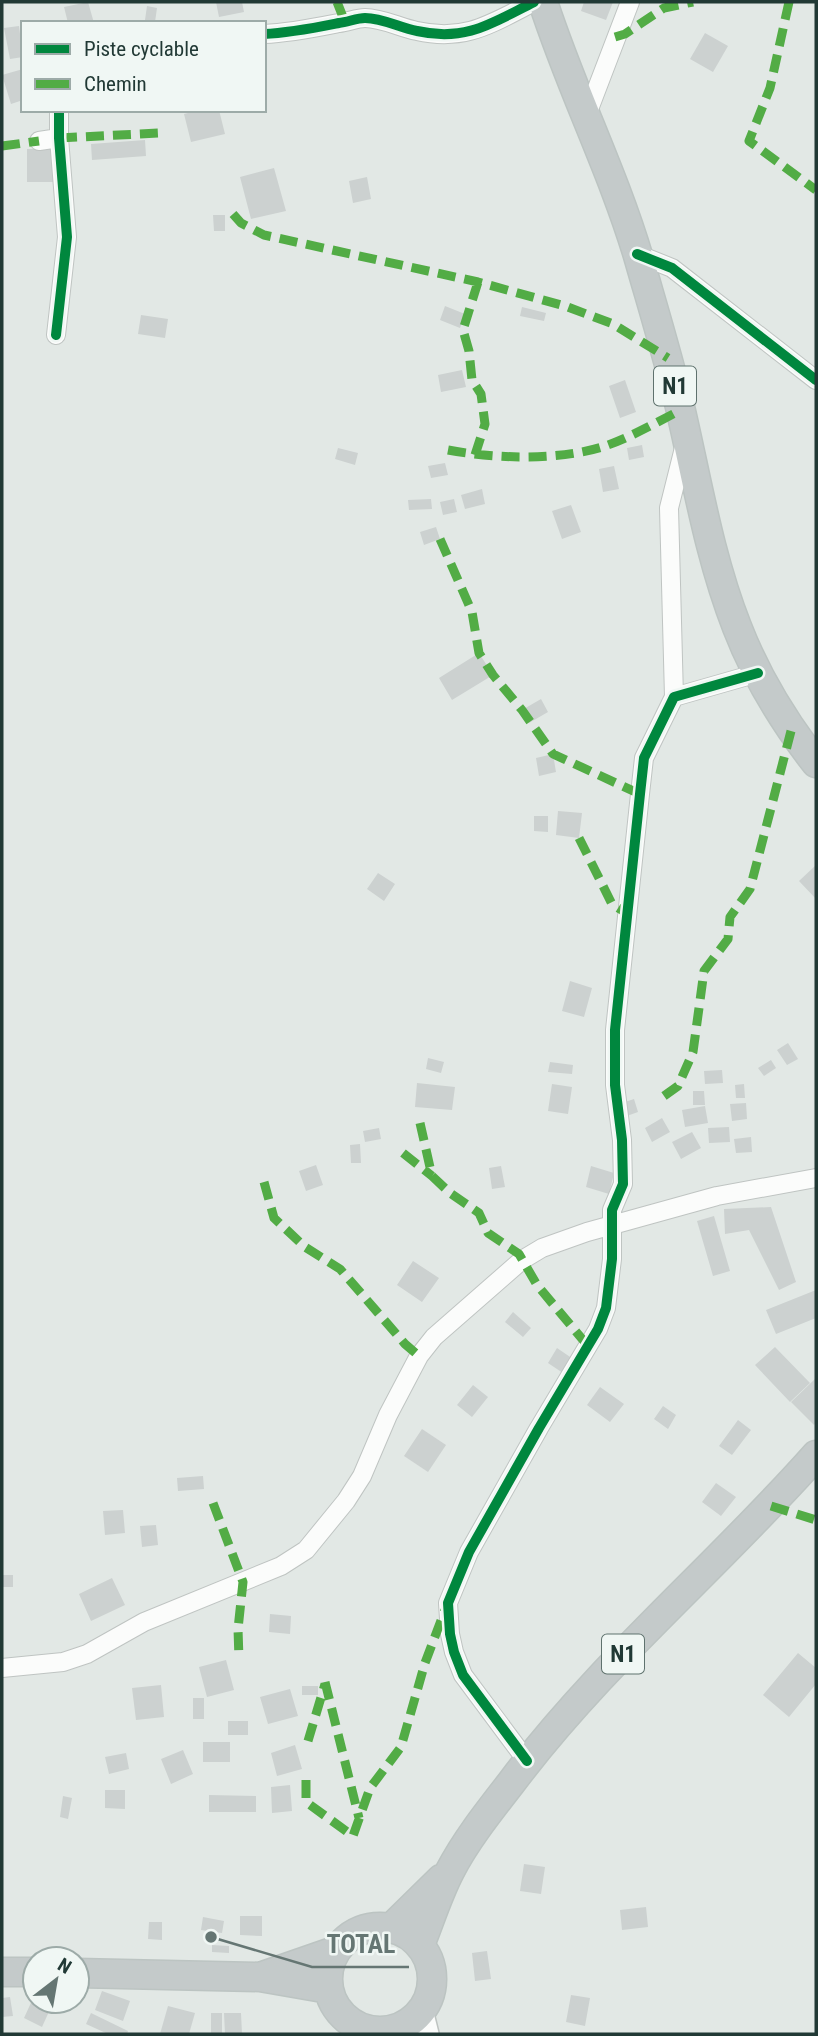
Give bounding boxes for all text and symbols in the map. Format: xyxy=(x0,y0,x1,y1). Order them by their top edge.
legend xyxy=(21,21,266,112)
text: Piste cyclable xyxy=(84,37,199,61)
text: Chemin xyxy=(84,72,147,96)
road number: N1 xyxy=(654,366,696,406)
road number: N1 xyxy=(602,1634,644,1674)
callout: TOTAL xyxy=(312,1920,409,1967)
text: TOTAL xyxy=(327,1929,395,1959)
north arrow xyxy=(21,1945,91,2015)
text: N xyxy=(54,1953,75,1979)

